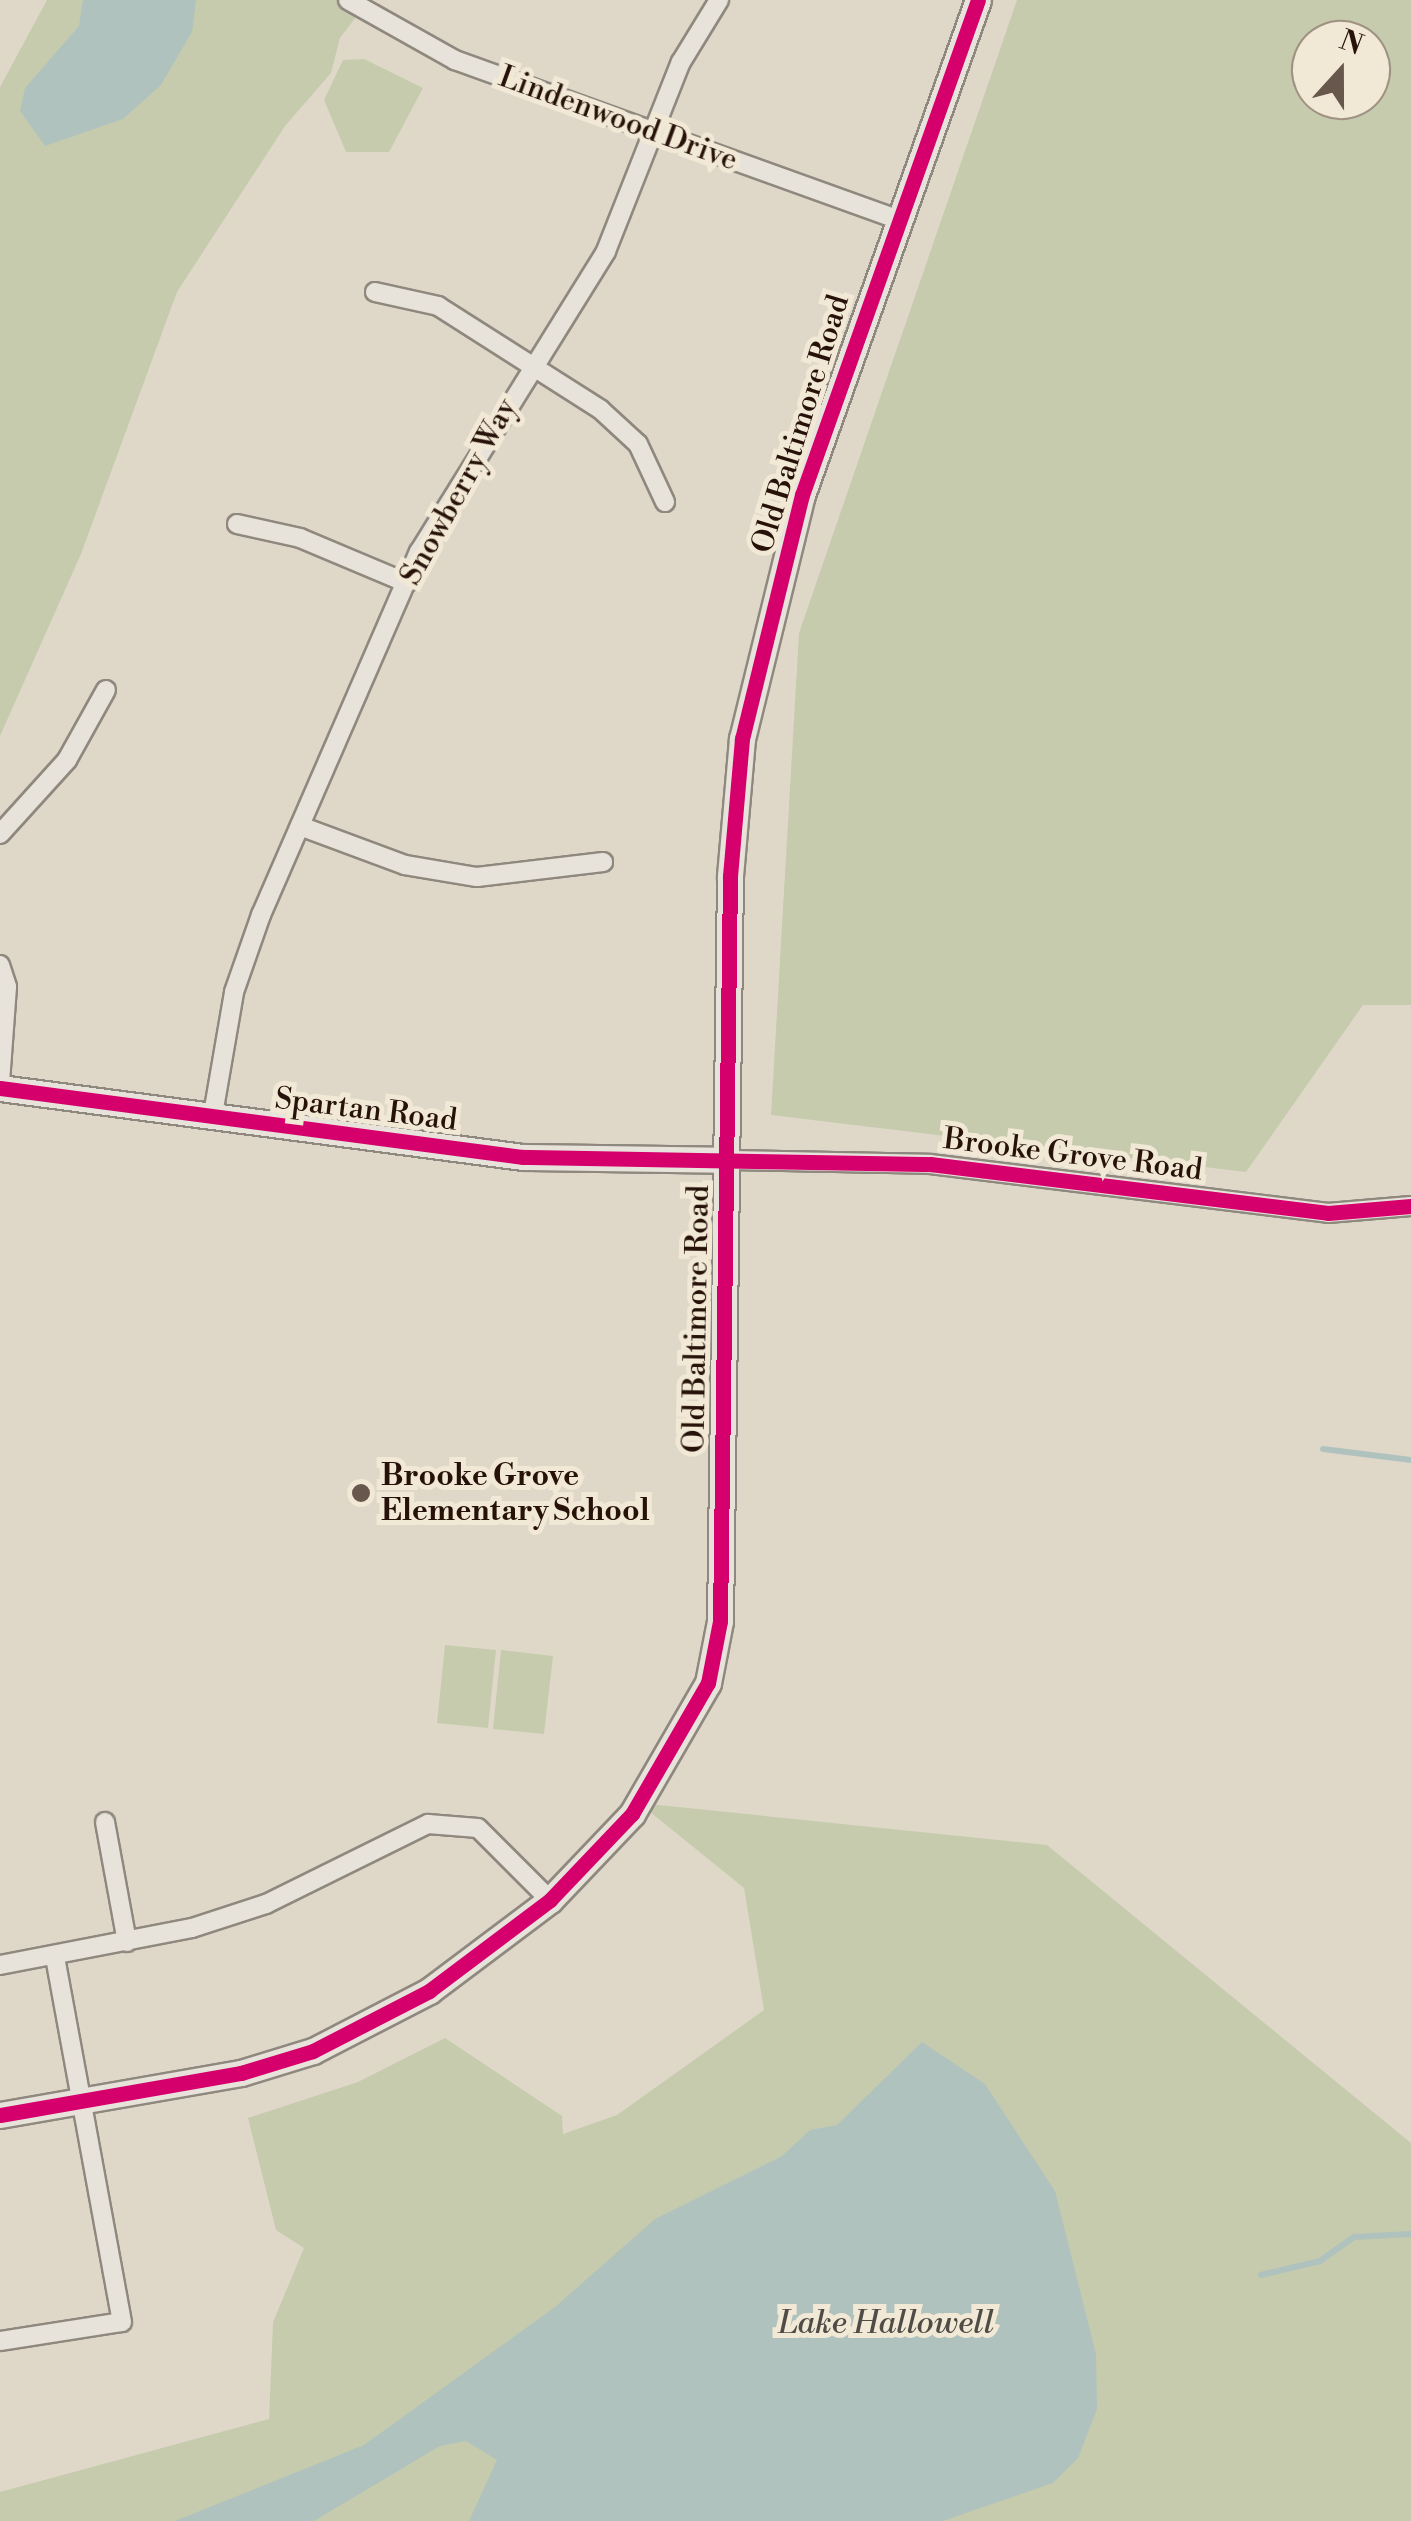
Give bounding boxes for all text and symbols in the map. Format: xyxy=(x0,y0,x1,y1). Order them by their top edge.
north arrow xyxy=(1291,20,1391,120)
text: N xyxy=(1335,23,1368,64)
street label: Lindenwood Drive xyxy=(494,59,742,179)
street label: Old Baltimore Road xyxy=(745,291,857,557)
street label: Snowberry Way xyxy=(393,393,525,591)
street label: Spartan Road xyxy=(273,1081,459,1139)
street label: Brooke Grove Road xyxy=(942,1121,1204,1189)
street label: Old Baltimore Road xyxy=(677,1185,717,1453)
place label: Brooke Grove Elementary School xyxy=(381,1458,650,1528)
marker: Brooke Grove Elementary School xyxy=(350,1482,372,1504)
water label: Lake Hallowell xyxy=(778,2304,994,2342)

